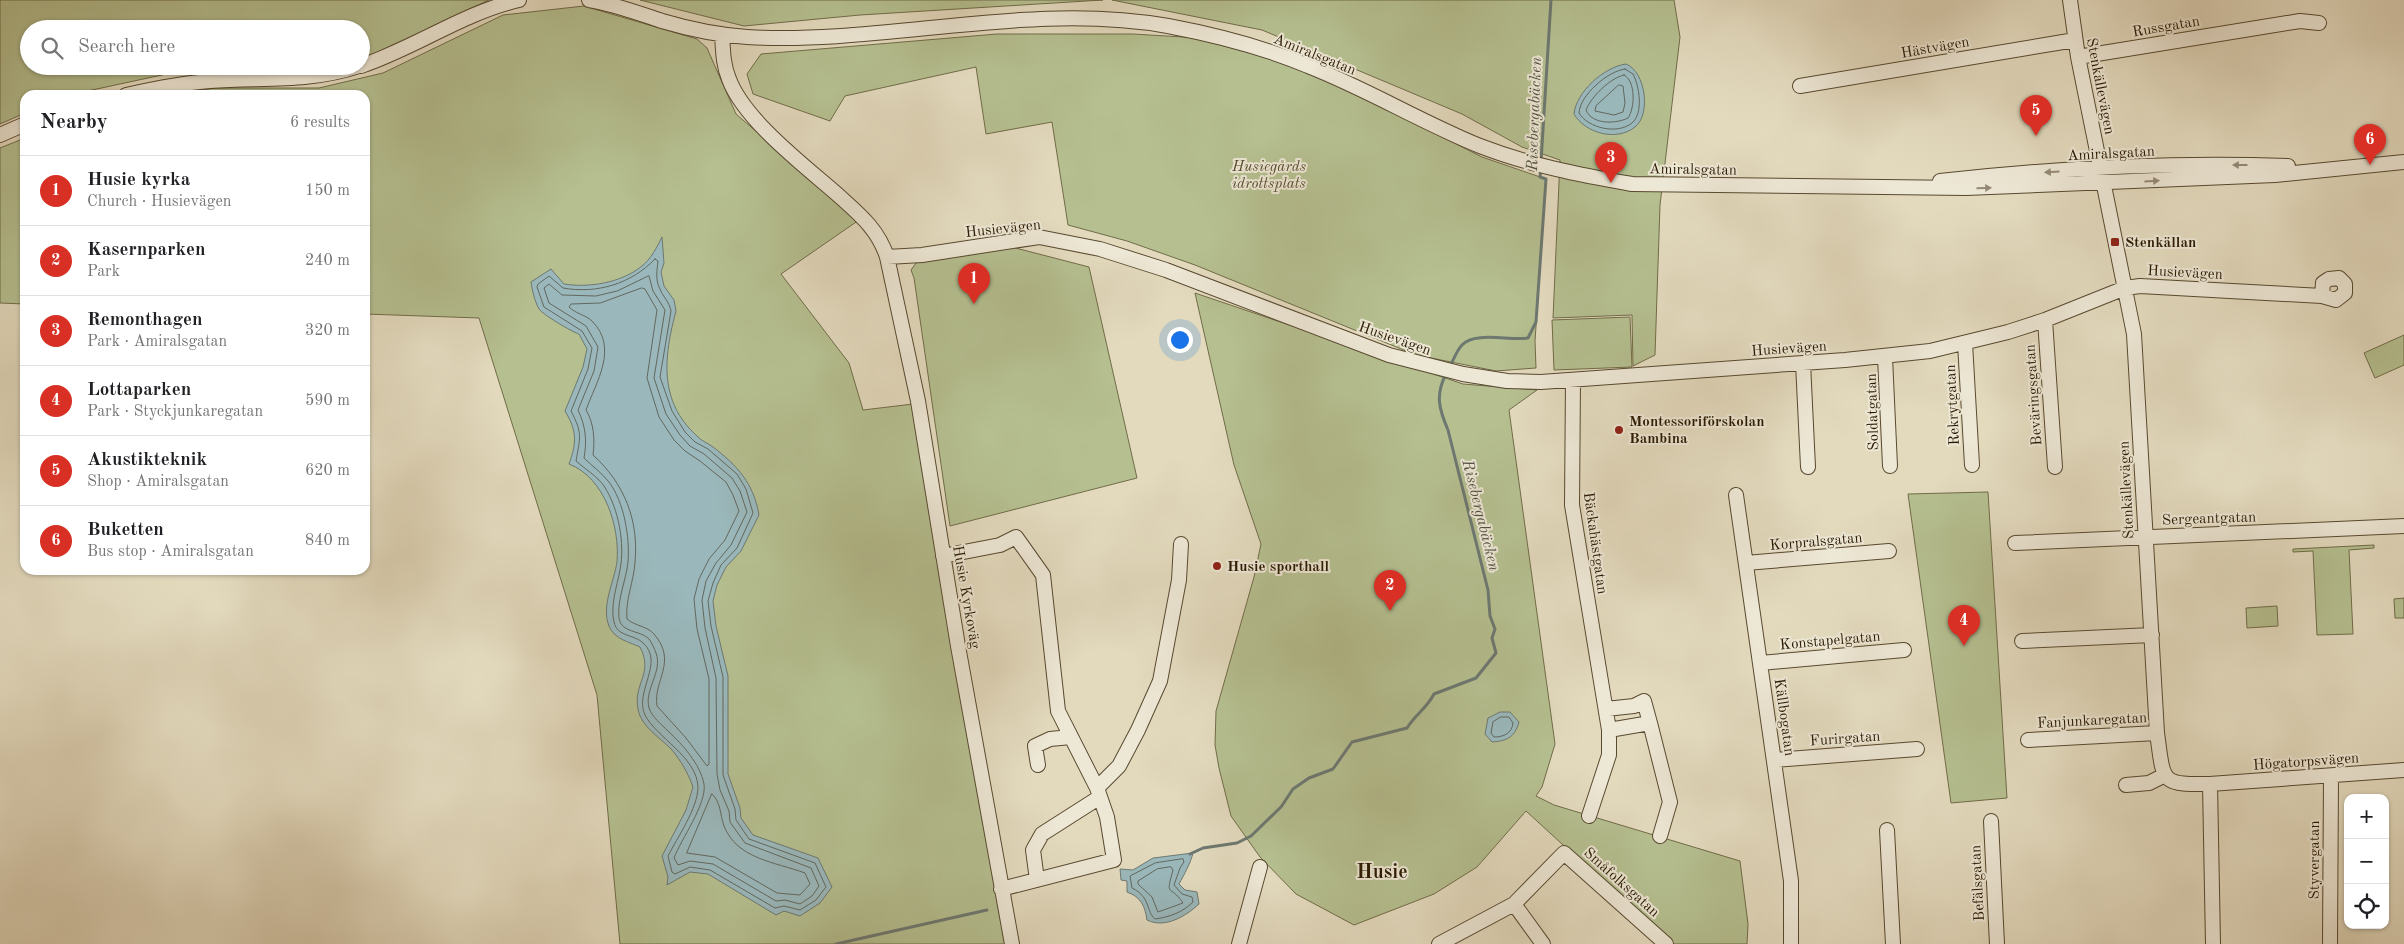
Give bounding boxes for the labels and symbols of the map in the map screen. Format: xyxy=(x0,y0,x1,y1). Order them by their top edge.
street label: Russgatan xyxy=(2131,14,2201,41)
street label: Amiralsgatan xyxy=(1271,32,1358,79)
street label: Hästvägen xyxy=(1900,35,1971,62)
street label: Stenkällevägen xyxy=(2083,37,2116,136)
water label: Risebergabäcken xyxy=(1525,57,1545,172)
pin: 5 xyxy=(2020,95,2052,136)
pin: 6 xyxy=(2354,124,2386,165)
pin: 3 xyxy=(1595,142,1627,183)
street label: Amiralsgatan xyxy=(2067,145,2155,164)
park label: Husiegårds idrottsplats xyxy=(1231,160,1306,192)
one-way arrow xyxy=(2232,161,2248,169)
street label: Amiralsgatan xyxy=(1649,162,1737,179)
one-way arrow xyxy=(2044,169,2060,177)
one-way arrow xyxy=(2144,177,2160,185)
one-way arrow xyxy=(1976,184,1992,192)
street label: Husievägen xyxy=(965,218,1042,241)
marker: Stenkällan xyxy=(2109,236,2121,248)
place label: Stenkällan xyxy=(2125,236,2196,251)
pin: 1 xyxy=(958,263,990,304)
street label: Husievägen xyxy=(2147,264,2223,283)
street label: Husievägen xyxy=(1356,320,1433,359)
your location xyxy=(1167,327,1193,353)
street label: Husievägen xyxy=(1751,339,1827,360)
street label: Beväringsgatan xyxy=(2023,344,2046,446)
street label: Rekrytgatan xyxy=(1944,364,1963,446)
street label: Soldatgatan xyxy=(1865,373,1882,451)
place label: Montessoriförskolan Bambina xyxy=(1629,415,1765,447)
marker: Montessoriförskolan Bambina xyxy=(1613,424,1625,436)
street label: Stenkällevägen xyxy=(2117,440,2138,539)
water label: Risebergabäcken xyxy=(1458,457,1502,573)
street label: Bäckahästgatan xyxy=(1580,491,1609,595)
street label: Sergeantgatan xyxy=(2162,510,2256,529)
street label: Korpralsgatan xyxy=(1769,531,1863,554)
street label: Husie Kyrkoväg xyxy=(949,544,982,650)
marker: Husie sporthall xyxy=(1211,560,1223,572)
place label: Husie sporthall xyxy=(1227,560,1330,575)
pin: 2 xyxy=(1374,570,1406,611)
pin: 4 xyxy=(1948,605,1980,646)
street label: Konstapelgatan xyxy=(1779,630,1881,653)
street label: Källbogatan xyxy=(1771,677,1796,757)
street label: Fanjunkaregatan xyxy=(2037,711,2147,732)
street label: Furirgatan xyxy=(1809,730,1881,749)
street label: Högatorpsvägen xyxy=(2253,751,2360,774)
street label: Styvergatan xyxy=(2308,820,2323,900)
street label: Befälsgatan xyxy=(1969,844,1988,921)
street label: Småfolksgatan xyxy=(1580,846,1662,921)
district label: Husie xyxy=(1356,863,1408,883)

